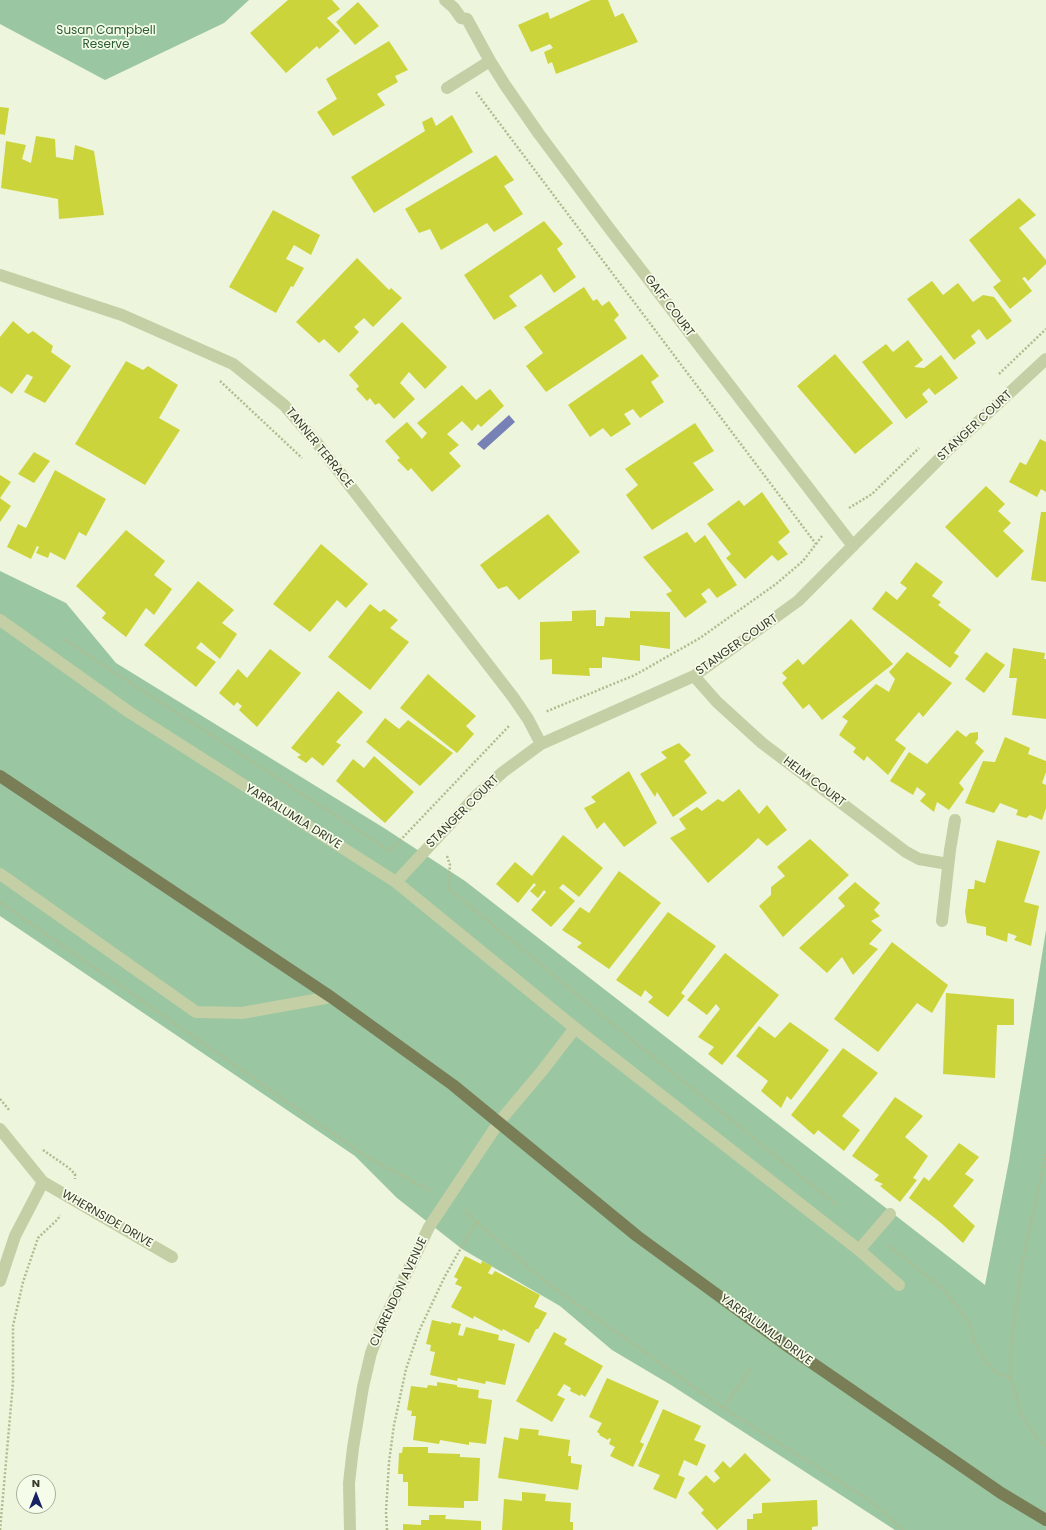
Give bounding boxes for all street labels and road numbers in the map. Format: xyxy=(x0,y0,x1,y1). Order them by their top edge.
street label: GAFF COURT xyxy=(641,272,697,340)
street label: STANGER COURT xyxy=(935,388,1015,464)
street label: TANNER TERRACE xyxy=(282,405,356,491)
street label: STANGER COURT xyxy=(693,611,781,679)
street label: HELM COURT xyxy=(780,754,848,810)
street label: STANGER COURT xyxy=(424,773,502,851)
street label: YARRALUMLA DRIVE xyxy=(242,782,344,852)
street label: WHERNSIDE DRIVE xyxy=(59,1187,155,1251)
street label: CLARENDON AVENUE xyxy=(367,1235,431,1349)
street label: YARRALUMLA DRIVE xyxy=(717,1292,815,1368)

